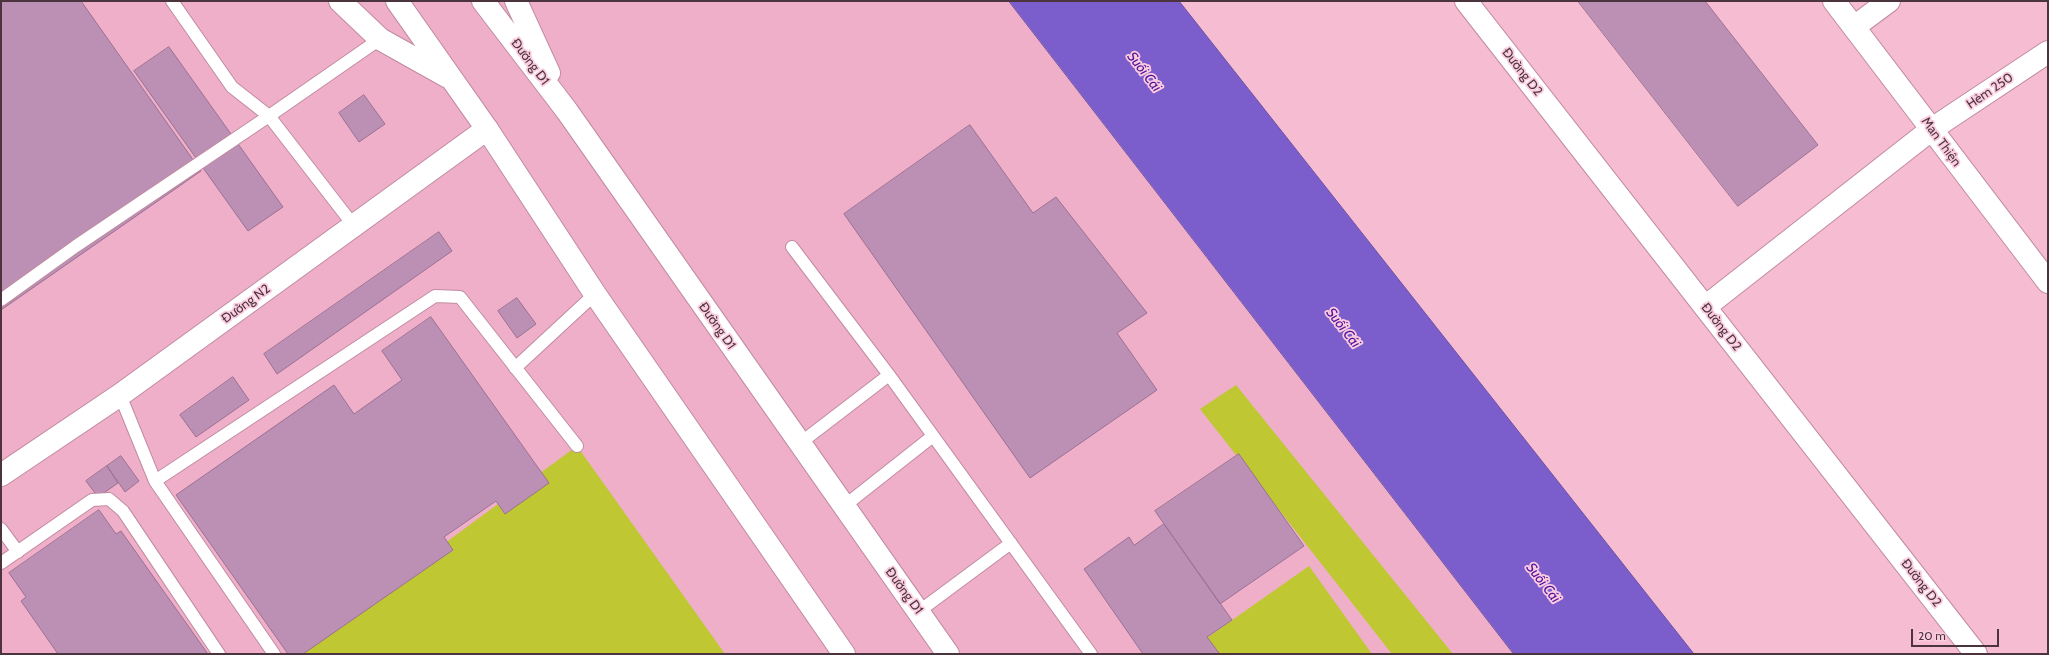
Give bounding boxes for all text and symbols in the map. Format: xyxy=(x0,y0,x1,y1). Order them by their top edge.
street label: Đường D1 xyxy=(508,36,552,88)
street label: Đường D2 xyxy=(1499,45,1545,99)
water label: Suối Cái xyxy=(1123,49,1165,95)
street label: Hẻm 250 xyxy=(1964,70,2016,112)
street label: Man Thiện xyxy=(1918,114,1964,170)
street label: Đường N2 xyxy=(219,281,273,327)
street label: Đường D1 xyxy=(695,299,739,353)
street label: Đường D2 xyxy=(1698,300,1744,354)
water label: Suối Cái xyxy=(1322,305,1364,351)
street label: Đường D2 xyxy=(1898,556,1944,610)
water label: Suối Cái xyxy=(1522,560,1564,606)
street label: Đường D1 xyxy=(882,565,926,617)
scale bar xyxy=(1913,621,2001,647)
text: 20 m xyxy=(1918,628,1946,643)

